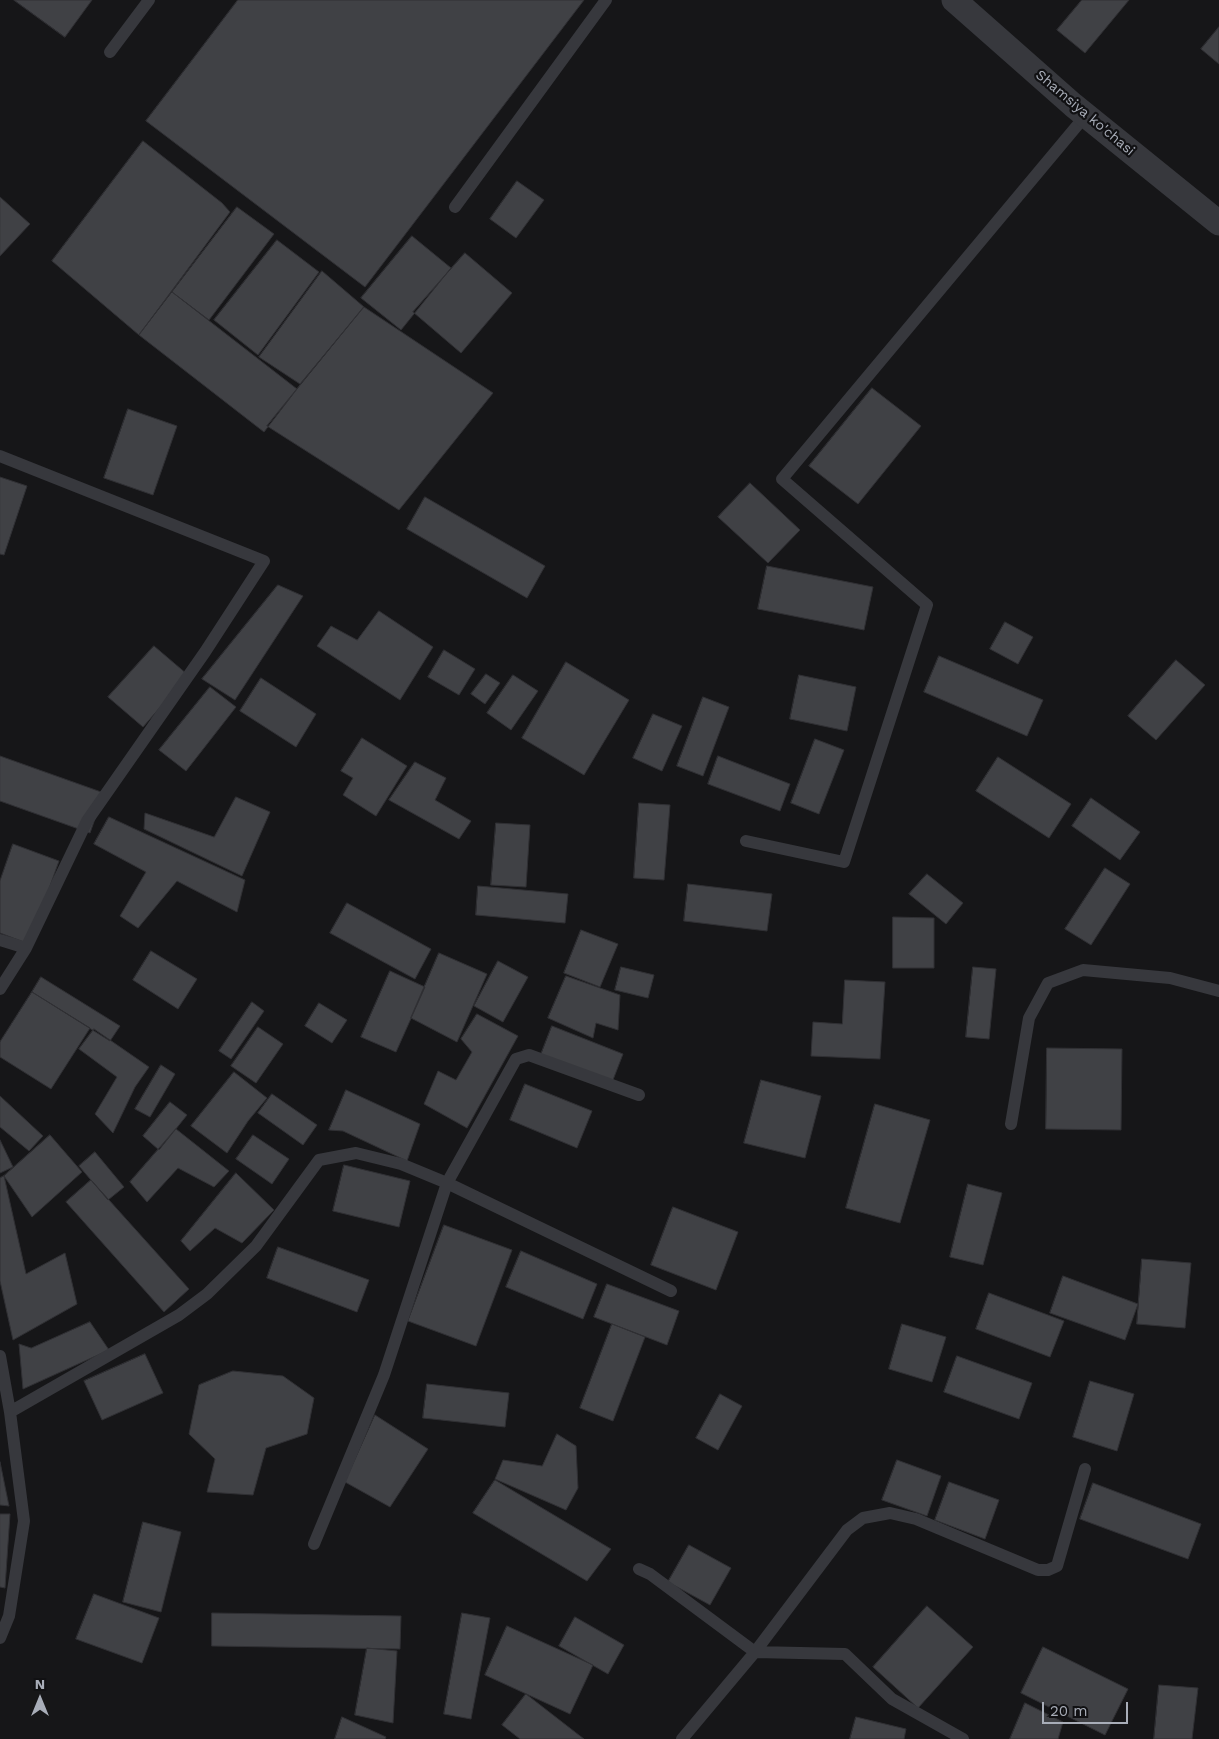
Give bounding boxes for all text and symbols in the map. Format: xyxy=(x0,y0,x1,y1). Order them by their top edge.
street label: Shamsiya ko'chasi xyxy=(1032,67,1138,159)
north arrow xyxy=(15,1674,65,1724)
text: N xyxy=(35,1676,45,1692)
scale bar xyxy=(1044,1692,1130,1724)
text: 20 m xyxy=(1050,1702,1088,1720)

